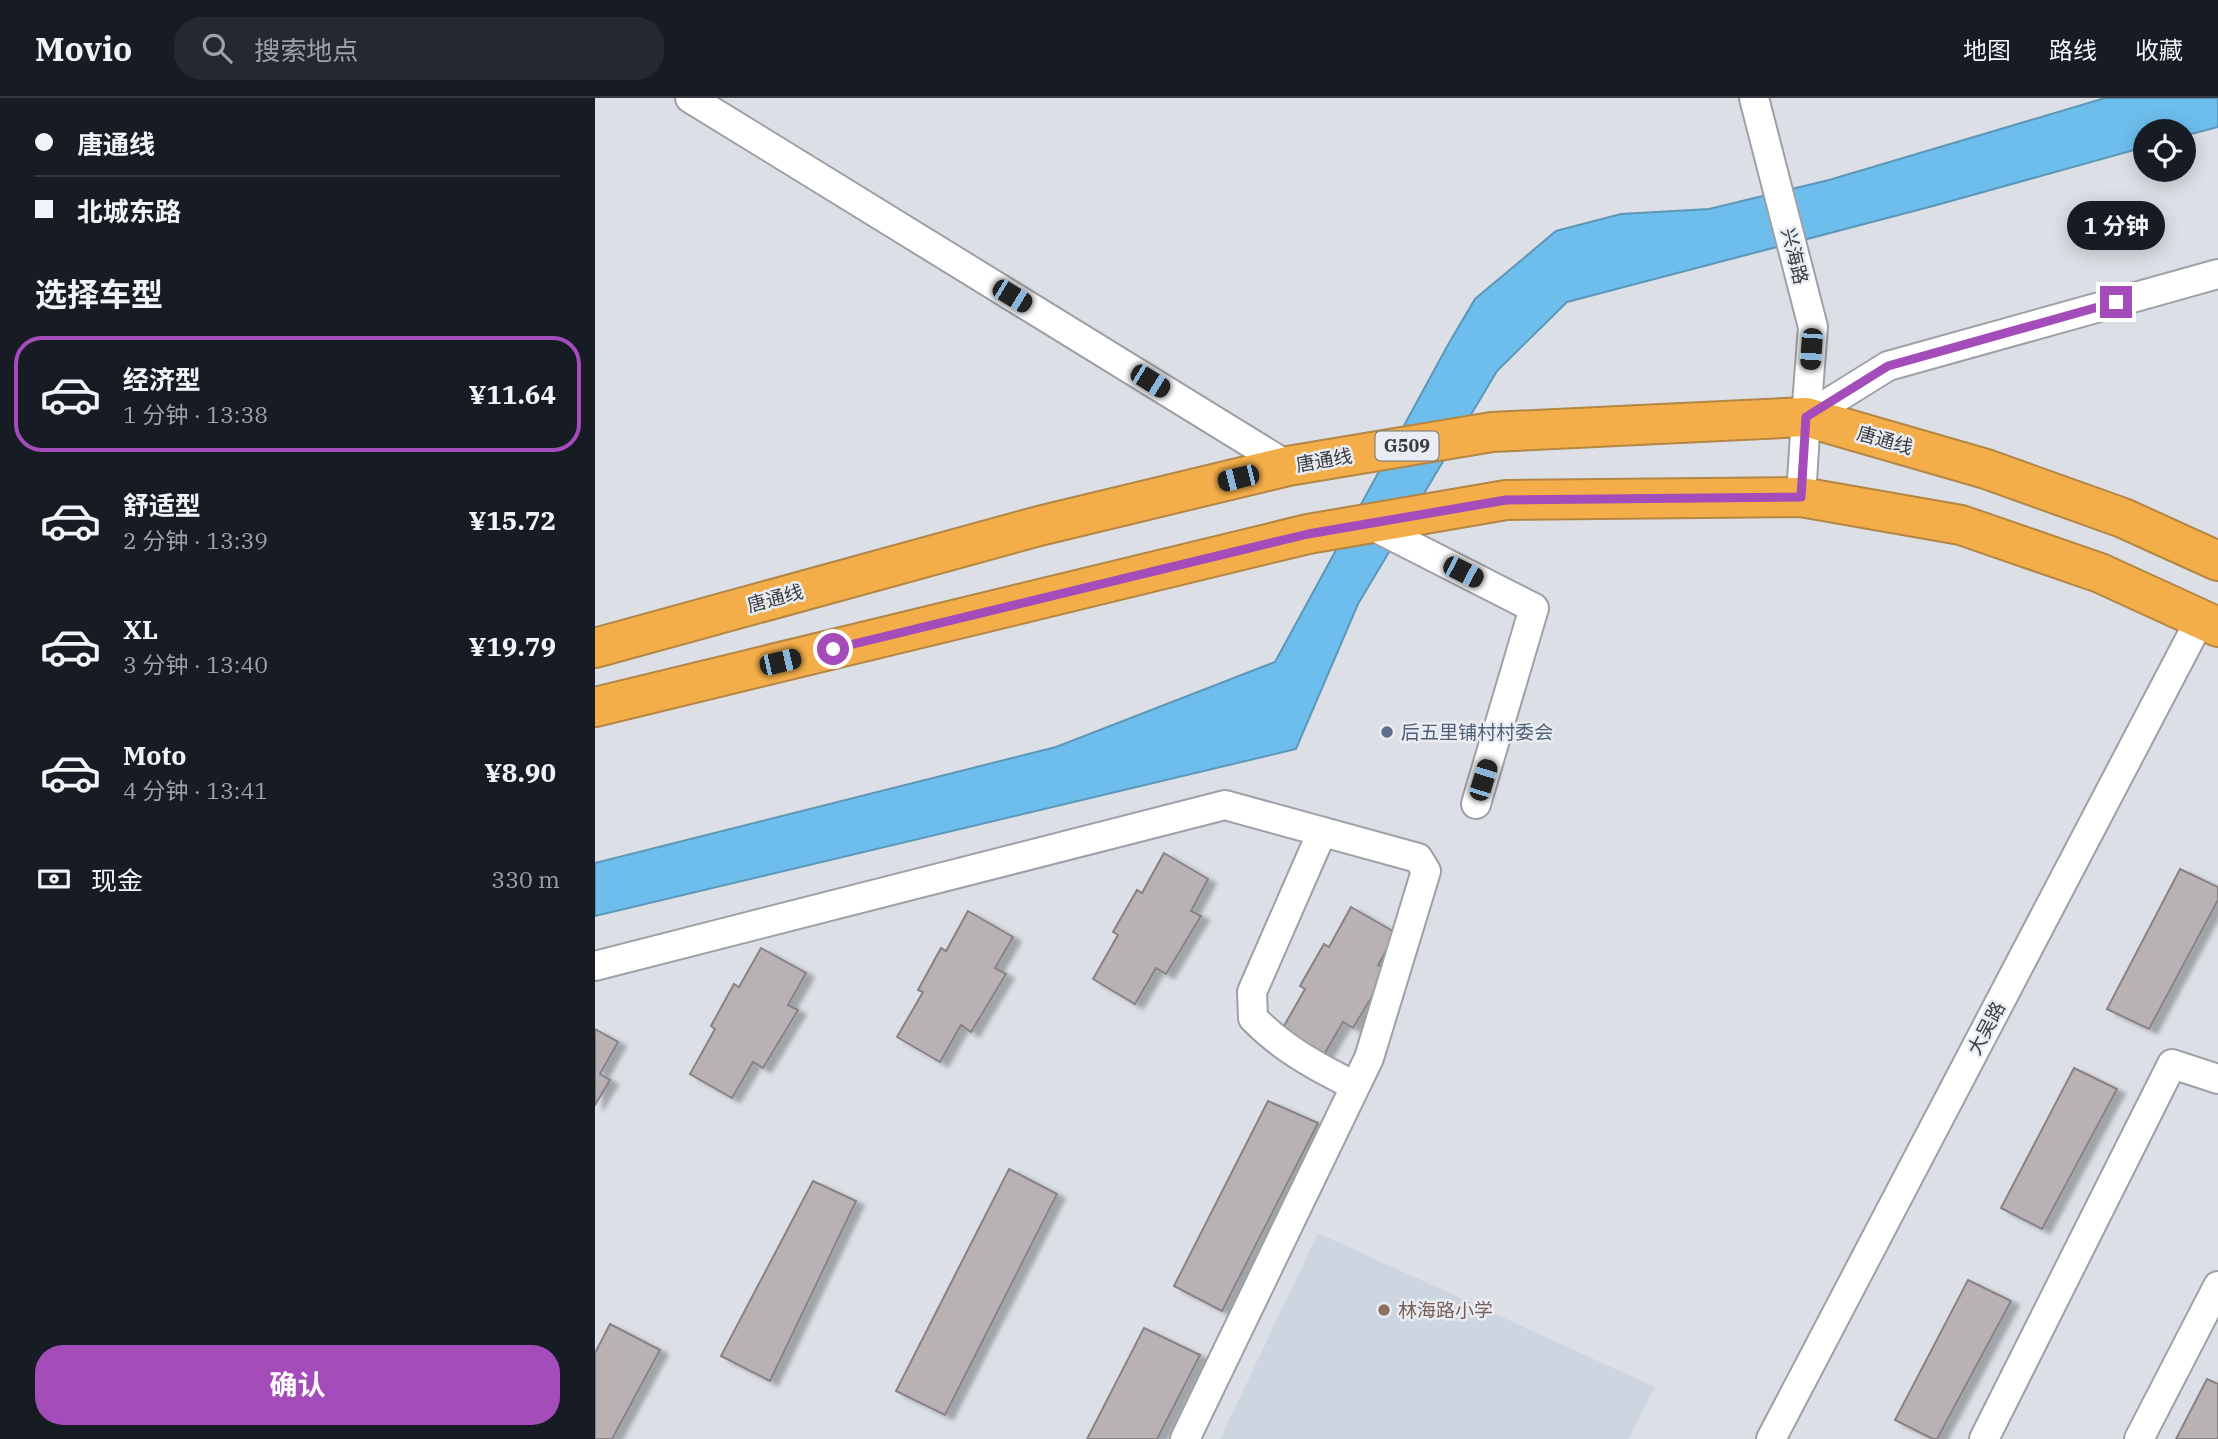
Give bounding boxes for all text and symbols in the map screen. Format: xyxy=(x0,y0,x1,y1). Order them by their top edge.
search box xyxy=(174,17,664,80)
text: Movio xyxy=(35,27,132,70)
icon: search xyxy=(198,29,236,67)
text: 搜索地点 xyxy=(254,33,358,67)
text: 地图 xyxy=(1963,34,2011,66)
text: 路线 xyxy=(2049,34,2097,66)
text: 收藏 xyxy=(2135,34,2183,66)
map controls xyxy=(2133,119,2196,182)
button: locate xyxy=(2133,119,2196,182)
text: 唐通线 xyxy=(77,127,155,161)
text: 北城东路 xyxy=(77,194,181,228)
callout: 1 分钟 xyxy=(2067,200,2165,250)
text: 1 分钟 xyxy=(2083,210,2149,240)
street label: 兴海路 xyxy=(1776,225,1814,287)
text: 选择车型 xyxy=(35,273,163,315)
car xyxy=(989,276,1036,316)
route end xyxy=(2100,286,2132,318)
car xyxy=(1800,327,1823,371)
car xyxy=(1127,361,1174,401)
text: 经济型 xyxy=(123,362,201,396)
icon: car xyxy=(39,363,102,426)
text: ¥11.64 xyxy=(469,377,556,411)
text: 1 分钟 · 13:38 xyxy=(123,399,268,429)
street label: 唐通线 xyxy=(1854,421,1916,459)
road number: G509 xyxy=(1375,432,1439,460)
street label: 唐通线 xyxy=(1294,443,1354,477)
car xyxy=(1216,463,1261,493)
text: 舒适型 xyxy=(123,488,201,522)
icon: car xyxy=(39,489,102,552)
text: ¥15.72 xyxy=(469,503,556,537)
text: 2 分钟 · 13:39 xyxy=(123,525,268,555)
car xyxy=(1440,553,1487,591)
street label: 唐通线 xyxy=(744,579,806,617)
text: XL xyxy=(123,612,158,646)
icon: car xyxy=(39,615,102,678)
text: ¥19.79 xyxy=(469,629,556,663)
route start xyxy=(817,633,849,665)
car xyxy=(758,647,803,677)
text: 3 分钟 · 13:40 xyxy=(123,649,268,679)
place label: 后五里铺村村委会 xyxy=(1401,720,1553,744)
marker: 后五里铺村村委会 xyxy=(1379,724,1395,740)
text: Moto xyxy=(123,738,186,772)
icon: car xyxy=(39,741,102,804)
text: ¥8.90 xyxy=(484,755,556,789)
car xyxy=(1467,757,1500,803)
text: 4 分钟 · 13:41 xyxy=(123,775,268,805)
icon: cash xyxy=(35,860,73,898)
text: 现金 xyxy=(91,863,143,897)
text: 330 m xyxy=(491,864,560,894)
street label: 大吴路 xyxy=(1962,997,2010,1059)
place label: 林海路小学 xyxy=(1398,1298,1493,1322)
marker: 林海路小学 xyxy=(1376,1302,1392,1318)
button: 确认 xyxy=(35,1345,560,1425)

